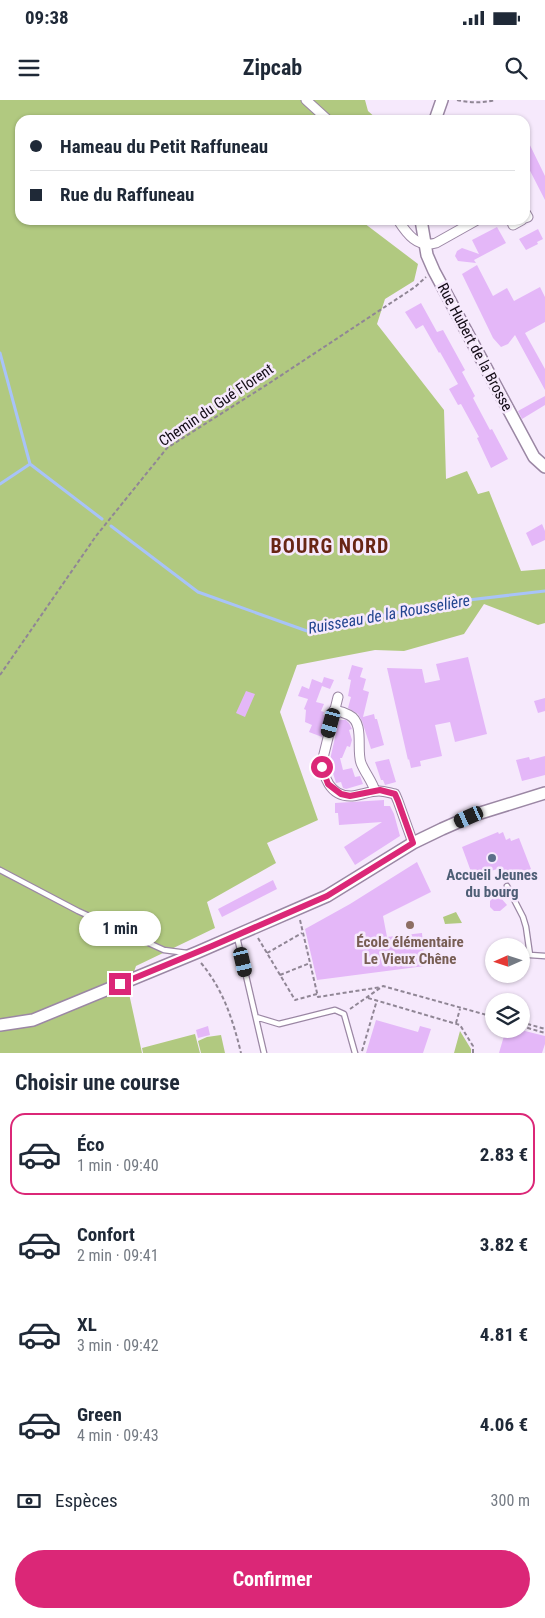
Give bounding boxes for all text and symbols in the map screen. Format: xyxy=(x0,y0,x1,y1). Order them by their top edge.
text: 09:38 xyxy=(25,6,69,29)
icon: menu xyxy=(15,54,43,82)
icon: search xyxy=(502,54,530,82)
text: Zipcab xyxy=(243,55,302,80)
text: Hameau du Petit Raffuneau xyxy=(60,135,268,158)
text: Rue du Raffuneau xyxy=(60,183,194,206)
street label: Rue Hubert de la Brosse xyxy=(434,280,516,414)
street label: Chemin du Gué Florent xyxy=(155,360,277,450)
district label: BOURG NORD xyxy=(271,534,389,558)
water label: Ruisseau de la Rousselière xyxy=(307,590,471,638)
car xyxy=(319,707,342,739)
route start xyxy=(311,756,333,778)
car xyxy=(452,804,485,830)
marker: Accueil Jeunes du bourg xyxy=(486,852,498,864)
place label: Accueil Jeunes du bourg xyxy=(446,866,538,901)
callout: 1 min xyxy=(79,912,161,946)
text: 1 min xyxy=(102,919,138,938)
marker: École élémentaire Le Vieux Chêne xyxy=(404,919,416,931)
place label: École élémentaire Le Vieux Chêne xyxy=(356,933,464,968)
north arrow xyxy=(485,938,530,982)
map controls xyxy=(485,938,530,1038)
car xyxy=(232,946,253,978)
route end xyxy=(109,973,131,995)
button: layers xyxy=(485,993,530,1038)
text: Choisir une course xyxy=(15,1070,180,1095)
icon: car xyxy=(17,1132,62,1177)
text: Éco xyxy=(77,1133,104,1156)
text: 2.83 € xyxy=(480,1143,528,1166)
text: 1 min · 09:40 xyxy=(77,1156,159,1175)
icon: car xyxy=(17,1222,62,1267)
text: Confort xyxy=(77,1223,135,1246)
text: 3.82 € xyxy=(480,1233,528,1256)
text: 2 min · 09:41 xyxy=(77,1246,159,1265)
icon: car xyxy=(17,1312,62,1357)
text: XL xyxy=(77,1313,97,1336)
text: 4.81 € xyxy=(480,1323,528,1346)
text: 3 min · 09:42 xyxy=(77,1336,159,1355)
icon: car xyxy=(17,1402,62,1447)
text: Green xyxy=(77,1403,122,1426)
text: 4.06 € xyxy=(480,1413,528,1436)
text: 4 min · 09:43 xyxy=(77,1426,159,1445)
icon: cash xyxy=(15,1487,43,1515)
text: Espèces xyxy=(55,1489,118,1512)
text: 300 m xyxy=(491,1491,530,1510)
button: Confirmer xyxy=(15,1550,530,1608)

